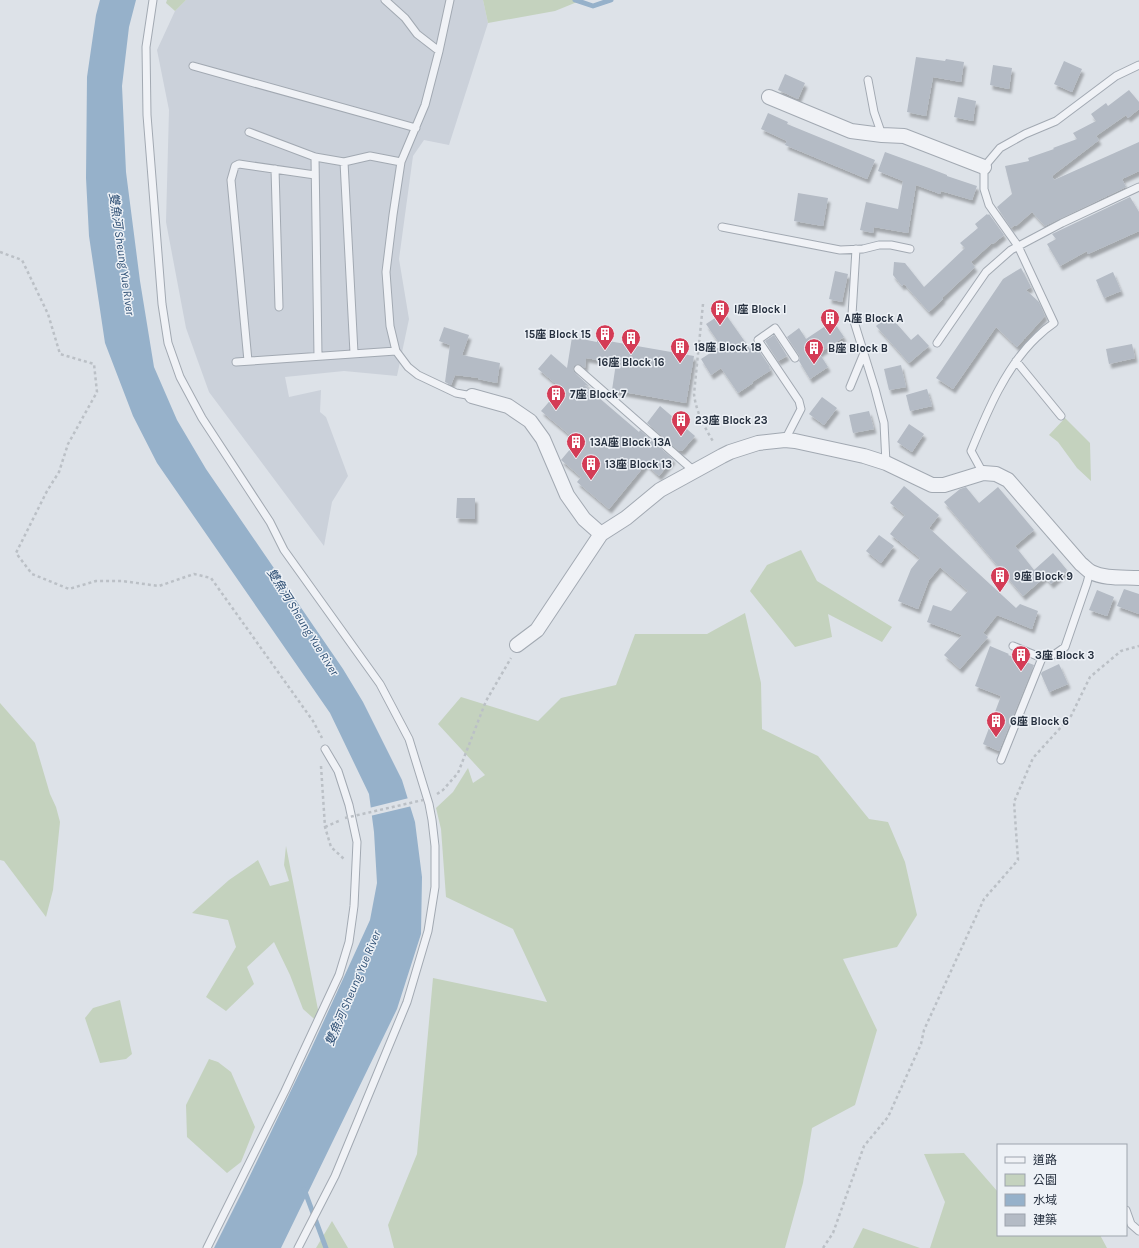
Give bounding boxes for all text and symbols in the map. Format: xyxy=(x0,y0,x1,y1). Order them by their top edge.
water label: 雙魚河 Sheung Yue River xyxy=(106,192,138,317)
building icon: I座 Block I xyxy=(709,298,731,326)
place label: I座 Block I xyxy=(734,303,786,316)
building icon: A座 Block A xyxy=(819,307,841,335)
place label: A座 Block A xyxy=(844,312,903,325)
building icon: 15座 Block 15 xyxy=(594,323,616,351)
building icon: 16座 Block 16 xyxy=(620,327,642,355)
place label: 15座 Block 15 xyxy=(525,328,591,341)
building icon: 18座 Block 18 xyxy=(669,336,691,364)
building icon: B座 Block B xyxy=(803,337,825,365)
place label: 18座 Block 18 xyxy=(694,341,762,354)
place label: B座 Block B xyxy=(828,342,888,355)
place label: 16座 Block 16 xyxy=(598,356,665,369)
building icon: 7座 Block 7 xyxy=(545,383,567,411)
place label: 7座 Block 7 xyxy=(570,388,627,401)
building icon: 23座 Block 23 xyxy=(670,409,692,437)
place label: 23座 Block 23 xyxy=(695,414,768,427)
building icon: 13A座 Block 13A xyxy=(565,431,587,459)
place label: 13A座 Block 13A xyxy=(590,436,671,449)
building icon: 13座 Block 13 xyxy=(580,453,602,481)
place label: 13座 Block 13 xyxy=(605,458,672,471)
building icon: 9座 Block 9 xyxy=(989,565,1011,593)
water label: 雙魚河 Sheung Yue River xyxy=(264,566,342,679)
place label: 9座 Block 9 xyxy=(1014,570,1073,583)
building icon: 3座 Block 3 xyxy=(1010,644,1032,672)
place label: 3座 Block 3 xyxy=(1035,649,1094,662)
building icon: 6座 Block 6 xyxy=(985,710,1007,738)
place label: 6座 Block 6 xyxy=(1010,715,1069,728)
water label: 雙魚河 Sheung Yue River xyxy=(322,928,384,1048)
legend xyxy=(997,1144,1127,1236)
text: 道路 xyxy=(1033,1153,1057,1167)
text: 公園 xyxy=(1033,1173,1057,1187)
text: 水域 xyxy=(1033,1193,1057,1207)
text: 建築 xyxy=(1033,1213,1057,1227)

